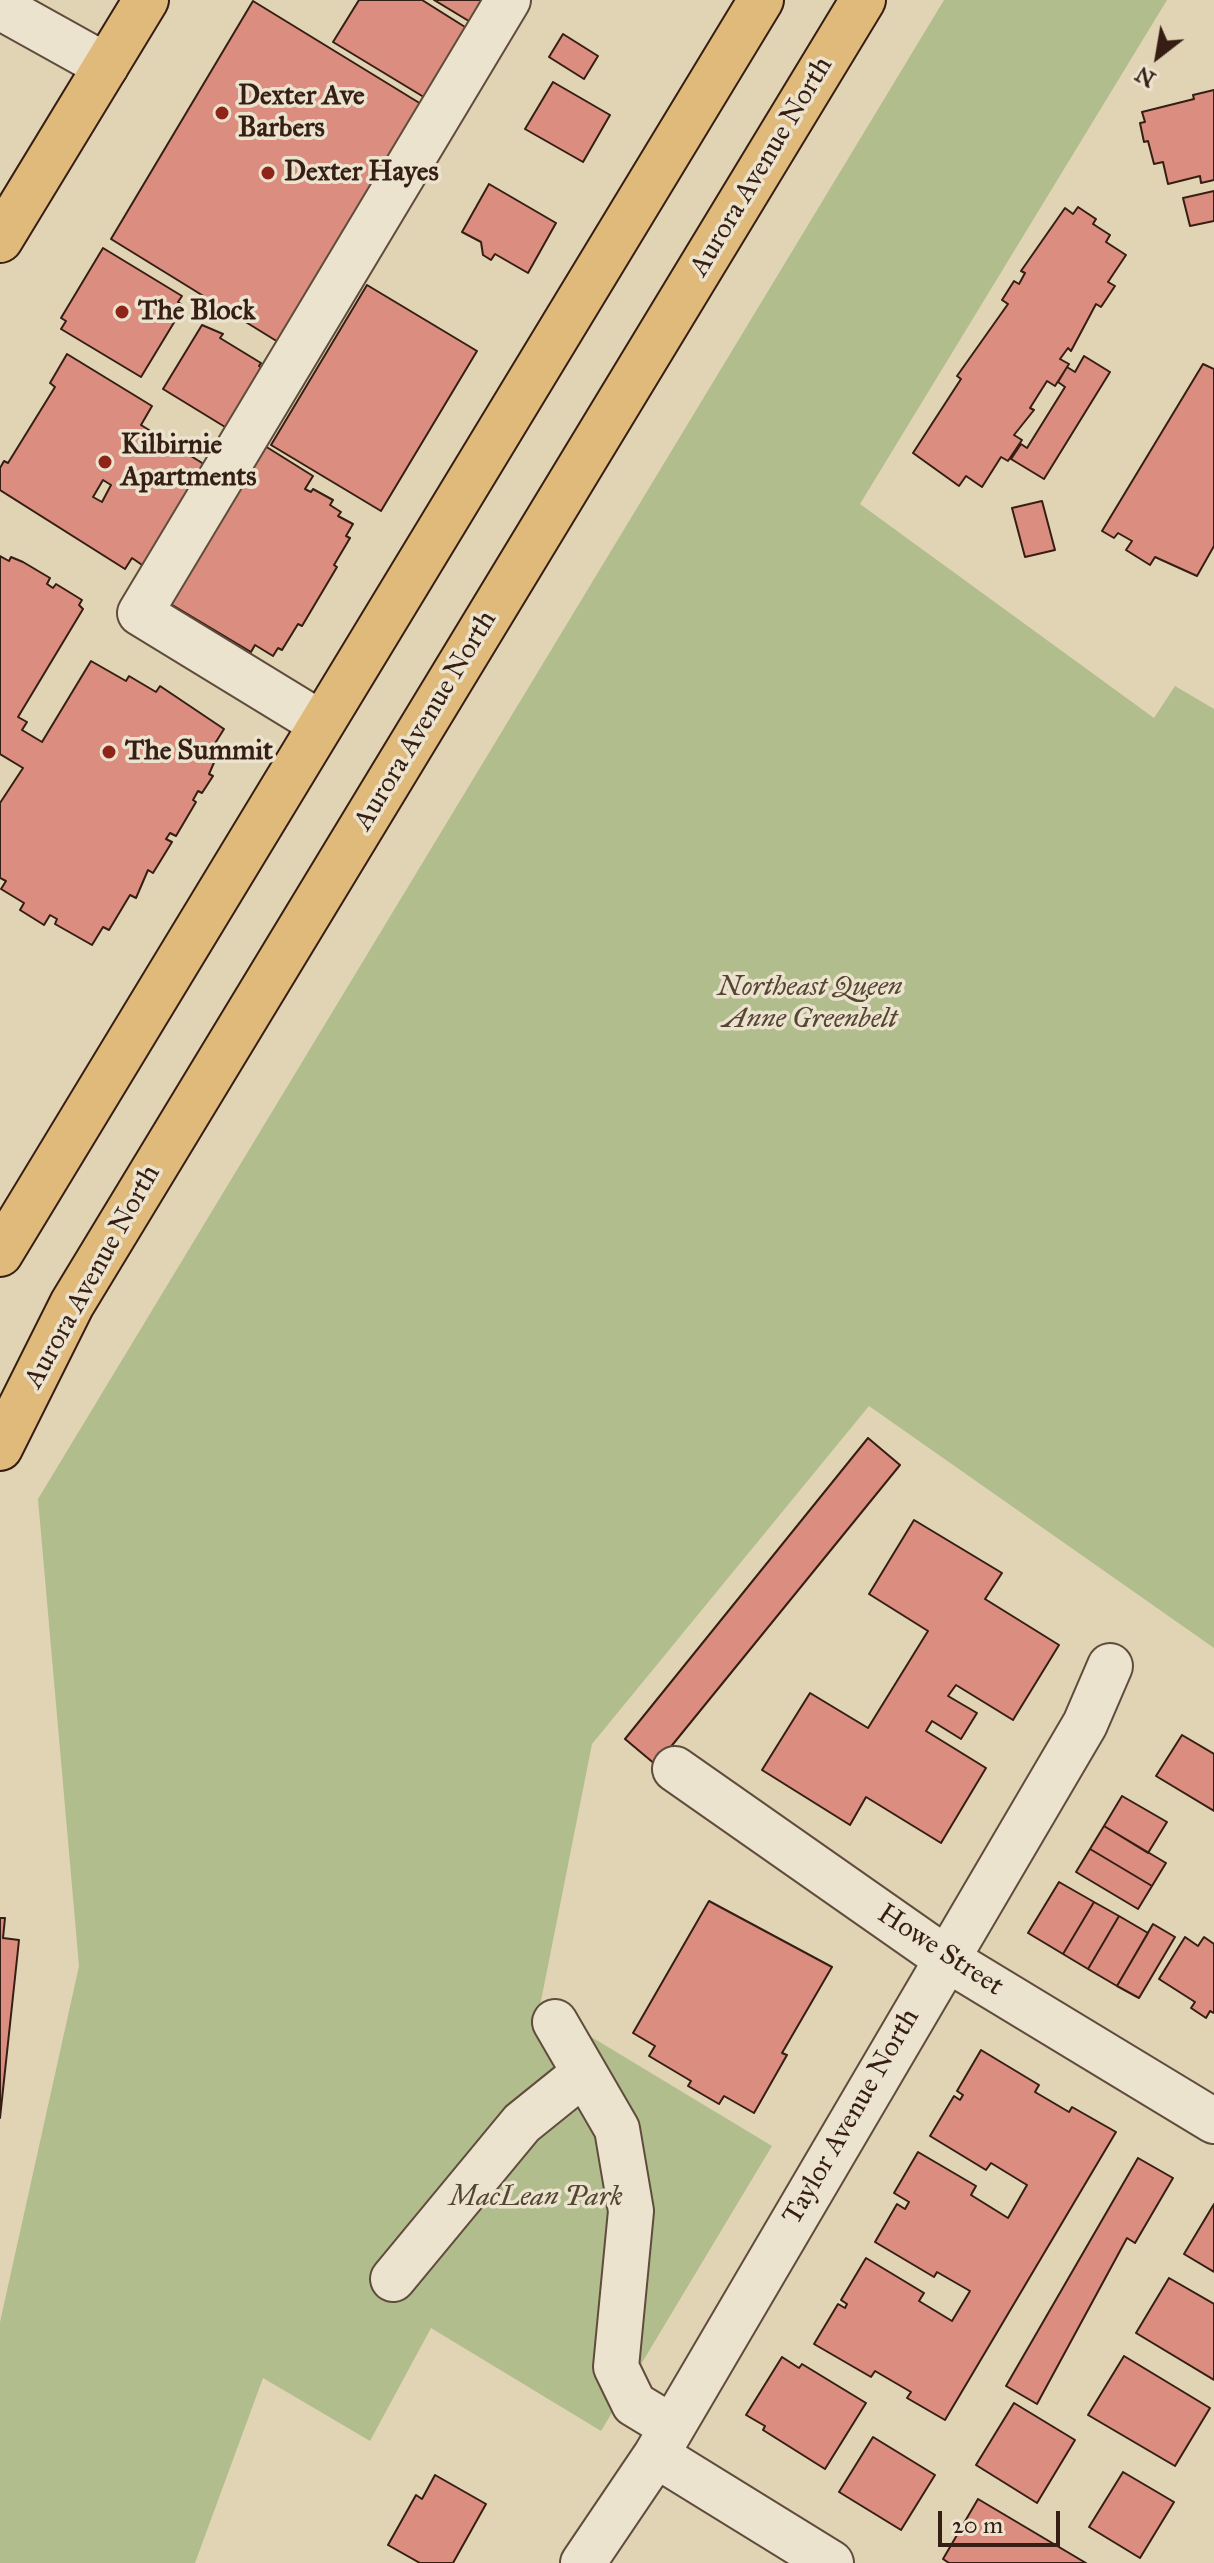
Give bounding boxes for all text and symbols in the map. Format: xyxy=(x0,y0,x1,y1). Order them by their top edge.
north arrow xyxy=(1118,16,1198,96)
street label: Aurora Avenue North xyxy=(683,51,841,283)
text: N xyxy=(1130,61,1160,93)
place label: Dexter Ave Barbers xyxy=(238,80,365,146)
marker: Dexter Ave Barbers xyxy=(213,104,231,122)
place label: Dexter Hayes xyxy=(284,156,439,190)
marker: Dexter Hayes xyxy=(259,164,277,182)
place label: The Block xyxy=(138,295,255,329)
marker: The Block xyxy=(113,303,131,321)
place label: Kilbirnie Apartments xyxy=(121,429,256,495)
marker: Kilbirnie Apartments xyxy=(96,453,114,471)
street label: Aurora Avenue North xyxy=(347,605,505,837)
place label: The Summit xyxy=(125,735,273,769)
marker: The Summit xyxy=(100,743,118,761)
park label: Northeast Queen Anne Greenbelt xyxy=(718,971,902,1037)
street label: Aurora Avenue North xyxy=(18,1160,168,1394)
street label: Howe Street xyxy=(871,1898,1009,2004)
street label: Taylor Avenue North xyxy=(777,2003,927,2231)
park label: MacLean Park xyxy=(449,2181,623,2215)
scale bar xyxy=(942,2495,1064,2545)
text: 20 m xyxy=(952,2510,1003,2540)

